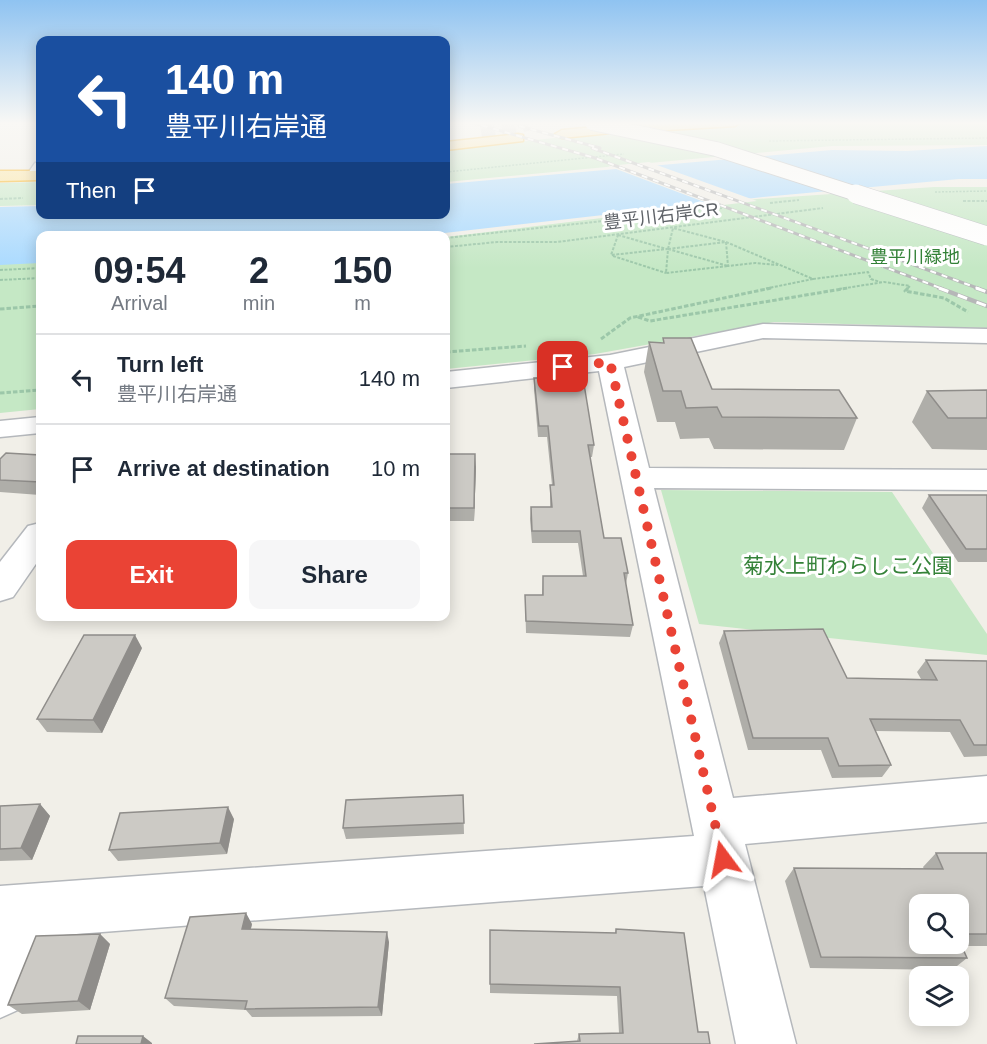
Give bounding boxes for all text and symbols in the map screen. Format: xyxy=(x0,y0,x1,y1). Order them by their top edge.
text: 140 m xyxy=(165,56,284,103)
icon: left xyxy=(66,60,144,138)
text: 豊平川右岸通 xyxy=(165,112,327,142)
icon: arrive xyxy=(128,174,161,207)
text: Then xyxy=(66,178,116,203)
street label: 豊平川右岸CR xyxy=(602,199,720,233)
park label: 豊平川緑地 xyxy=(870,247,960,267)
text: 09:54 xyxy=(93,250,185,291)
text: 2 xyxy=(249,250,269,291)
text: 150 xyxy=(332,250,393,291)
text: Arrival xyxy=(111,292,168,314)
text: min xyxy=(243,292,275,314)
text: m xyxy=(354,292,371,314)
pin xyxy=(537,341,588,392)
icon: arrive xyxy=(546,350,579,383)
text: Turn left xyxy=(117,352,203,377)
icon: left xyxy=(66,363,99,396)
text: 140 m xyxy=(359,366,420,391)
text: 豊平川右岸通 xyxy=(117,383,237,405)
icon: arrive xyxy=(66,453,99,486)
text: Arrive at destination xyxy=(117,456,330,481)
text: 10 m xyxy=(371,456,420,481)
button: Exit xyxy=(66,540,237,609)
button: Share xyxy=(249,540,420,609)
park label: 菊水上町わらしこ公園 xyxy=(743,554,953,577)
position arrow xyxy=(691,827,755,891)
map controls xyxy=(909,894,969,1026)
button: search xyxy=(909,894,969,954)
button: layers xyxy=(909,966,969,1026)

